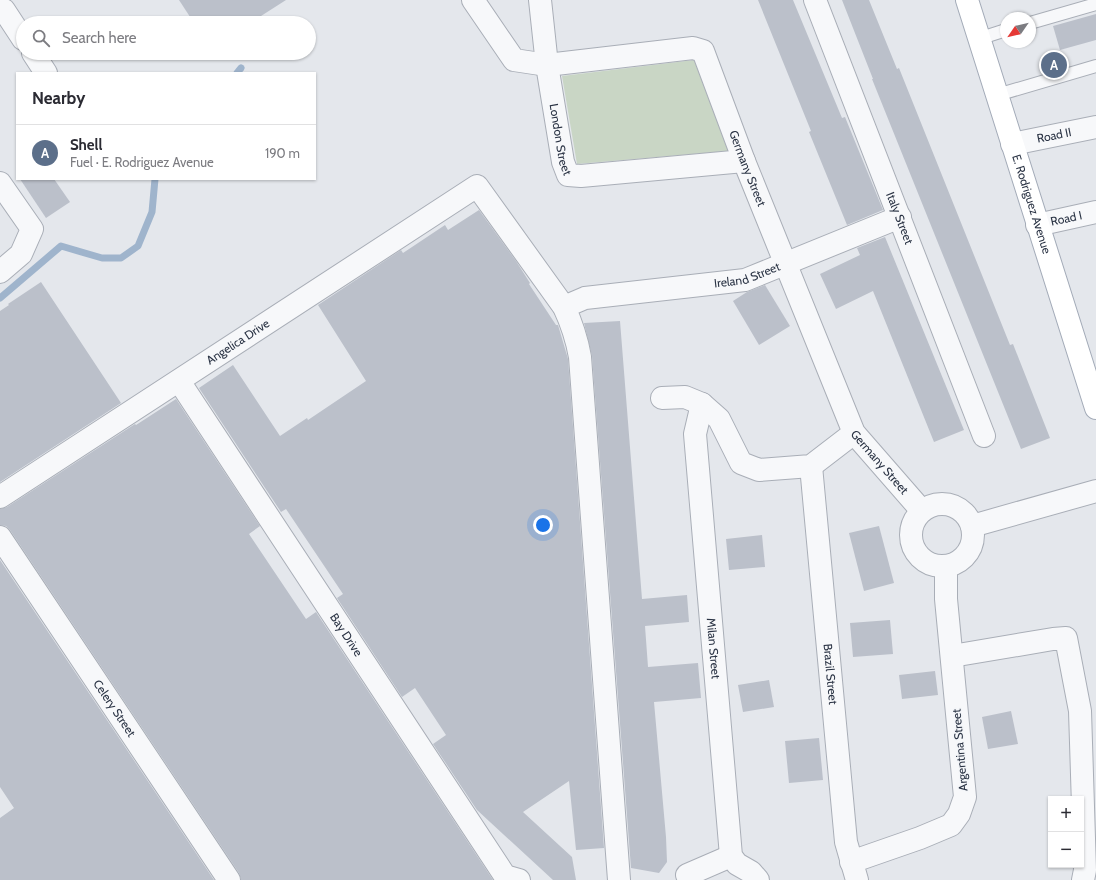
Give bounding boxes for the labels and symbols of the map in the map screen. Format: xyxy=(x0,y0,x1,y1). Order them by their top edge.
north arrow xyxy=(1000,12,1036,48)
pin: A xyxy=(1041,50,1067,80)
street label: London Street xyxy=(546,102,575,177)
street label: Road II xyxy=(1035,124,1073,146)
street label: Germany Street xyxy=(726,128,770,208)
street label: E. Rodriguez Avenue xyxy=(1009,152,1055,255)
street label: Italy Street xyxy=(883,190,917,246)
street label: Road I xyxy=(1049,207,1083,229)
street label: Ireland Street xyxy=(713,259,782,290)
street label: Angelica Drive xyxy=(203,315,272,368)
street label: Germany Street xyxy=(848,427,912,497)
your location xyxy=(533,515,553,535)
street label: Bay Drive xyxy=(327,610,366,659)
street label: Milan Street xyxy=(704,617,724,679)
street label: Brazil Street xyxy=(821,643,841,705)
street label: Celery Street xyxy=(90,677,139,740)
street label: Argentina Street xyxy=(948,708,971,792)

